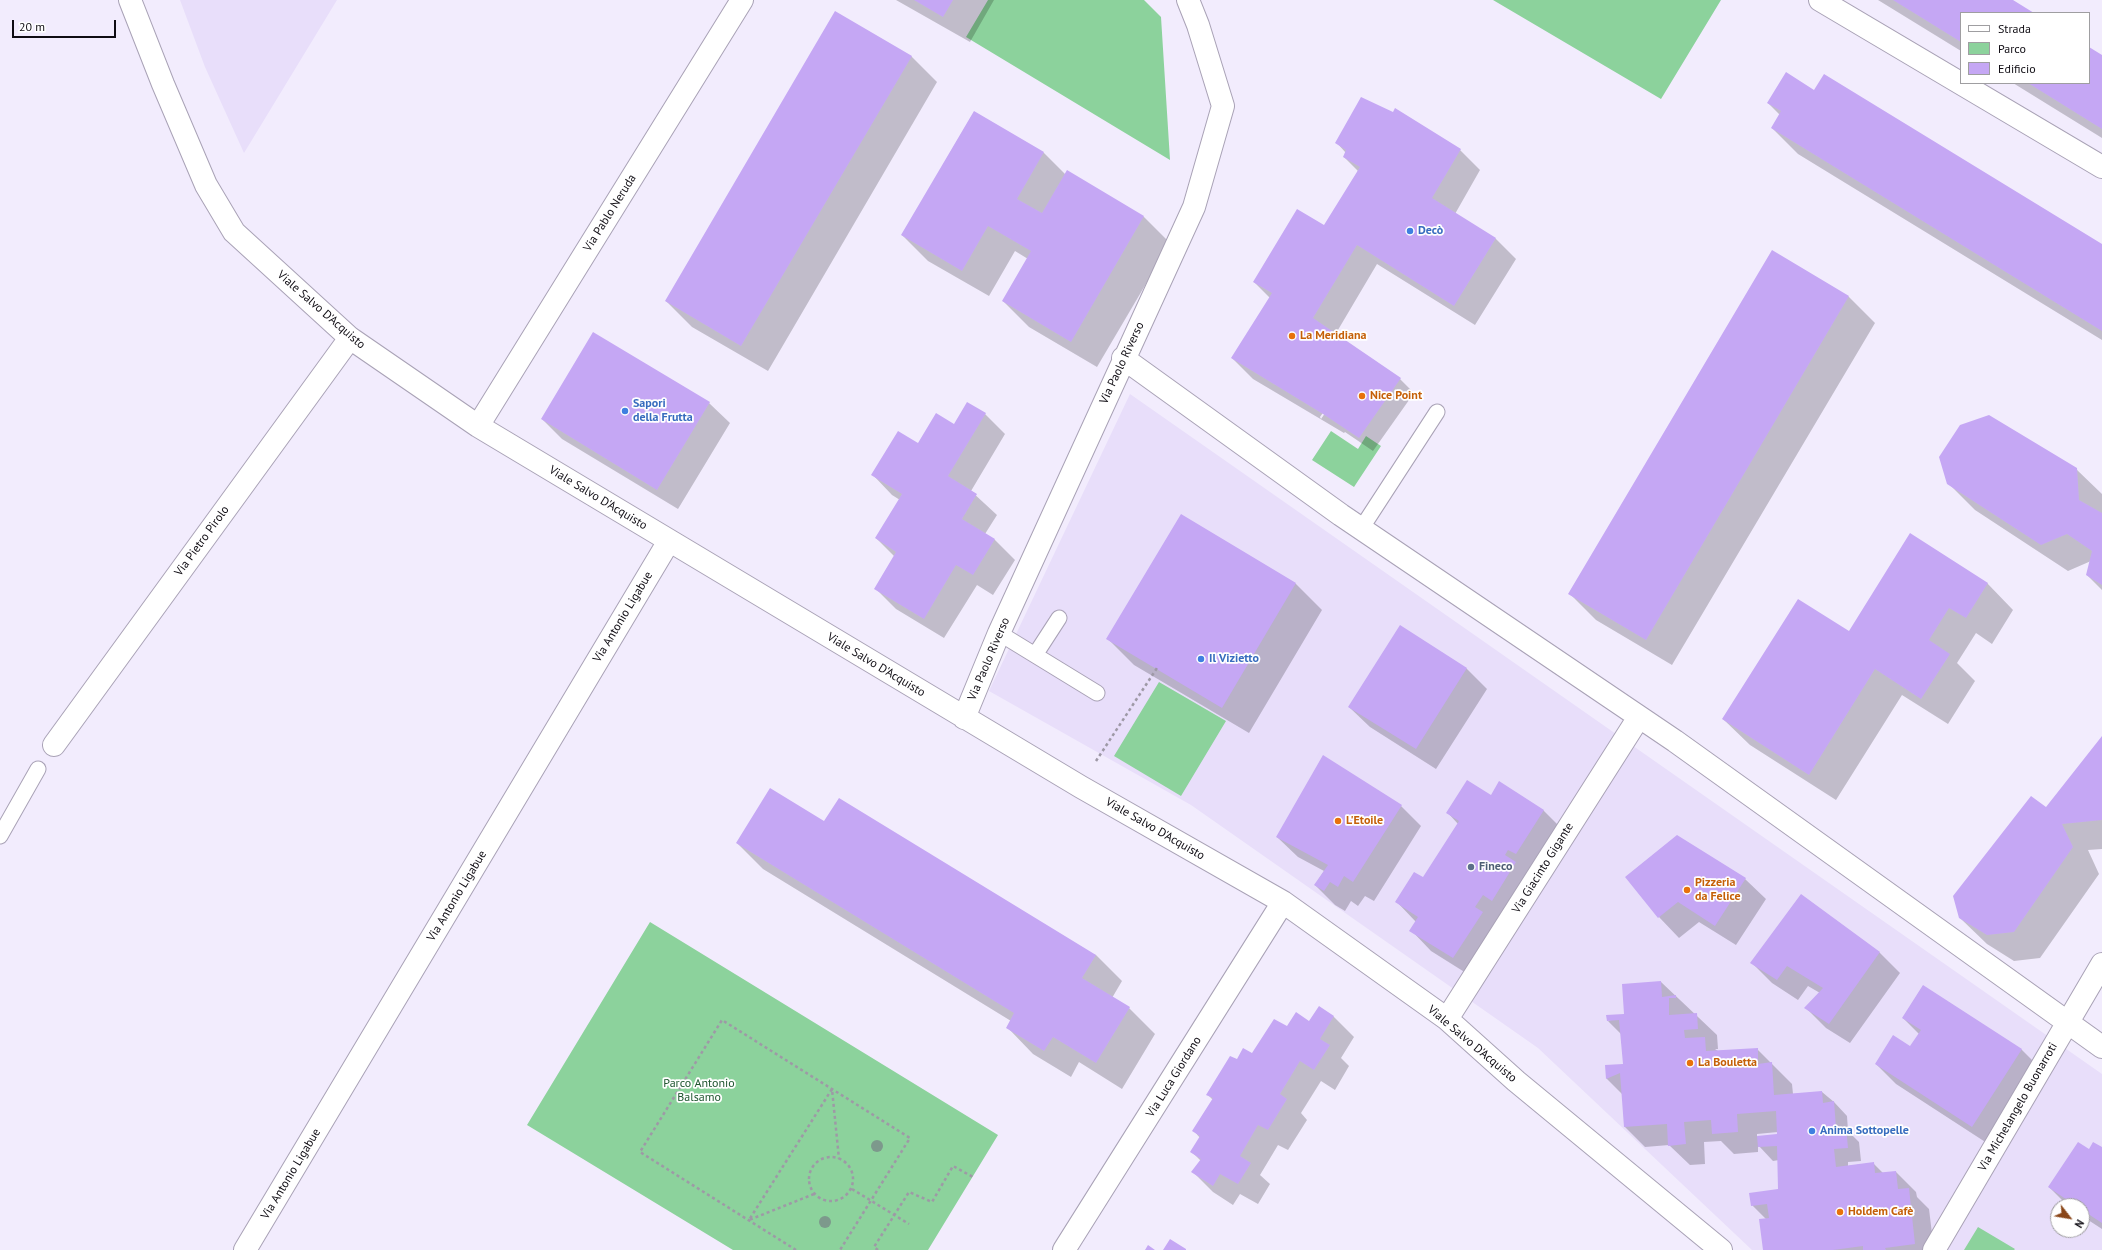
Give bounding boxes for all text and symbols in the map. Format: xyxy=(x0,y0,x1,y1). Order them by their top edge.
scale bar xyxy=(14,12,118,38)
legend xyxy=(1960,12,2090,84)
text: 20 m xyxy=(19,19,45,34)
text: Strada xyxy=(1998,21,2031,36)
text: Parco xyxy=(1998,41,2026,56)
text: Edificio xyxy=(1998,61,2036,76)
street label: Via Pablo Neruda xyxy=(581,172,639,254)
place label: Decò xyxy=(1418,224,1443,238)
marker: Decò xyxy=(1405,226,1415,236)
street label: Viale Salvo D'Acquisto xyxy=(274,268,368,352)
street label: Via Paolo Riverso xyxy=(1097,320,1147,406)
place label: La Meridiana xyxy=(1300,329,1366,343)
marker: La Meridiana xyxy=(1287,331,1297,341)
place label: Nice Point xyxy=(1370,389,1422,403)
marker: Nice Point xyxy=(1357,391,1367,401)
place label: Sapori della Frutta xyxy=(633,397,693,425)
marker: Sapori della Frutta xyxy=(620,406,630,416)
street label: Viale Salvo D'Acquisto xyxy=(546,463,650,533)
street label: Via Pietro Pirolo xyxy=(172,503,232,579)
street label: Via Antonio Ligabue xyxy=(590,569,656,665)
street label: Via Paolo Riverso xyxy=(965,615,1013,703)
street label: Viale Salvo D'Acquisto xyxy=(824,630,928,700)
place label: Il Vizietto xyxy=(1209,652,1259,666)
marker: Il Vizietto xyxy=(1196,654,1206,664)
street label: Viale Salvo D'Acquisto xyxy=(1103,795,1207,863)
place label: L'Etoile xyxy=(1346,814,1383,828)
marker: L'Etoile xyxy=(1333,816,1343,826)
street label: Via Giacinto Gigante xyxy=(1509,820,1577,916)
street label: Via Antonio Ligabue xyxy=(424,848,490,944)
place label: Fineco xyxy=(1479,860,1512,874)
marker: Fineco xyxy=(1466,862,1476,872)
place label: Pizzeria da Felice xyxy=(1695,876,1740,904)
marker: Pizzeria da Felice xyxy=(1682,885,1692,895)
street label: Viale Salvo D'Acquisto xyxy=(1424,1002,1520,1086)
street label: Via Luca Giordano xyxy=(1143,1034,1205,1120)
street label: Via Michelangelo Buonarroti xyxy=(1975,1040,2061,1174)
place label: La Bouletta xyxy=(1698,1056,1757,1070)
marker: La Bouletta xyxy=(1685,1058,1695,1068)
park label: Parco Antonio Balsamo xyxy=(663,1077,735,1105)
place label: Anima Sottopelle xyxy=(1820,1124,1909,1138)
street label: Via Antonio Ligabue xyxy=(258,1126,324,1222)
marker: Anima Sottopelle xyxy=(1807,1126,1817,1136)
north arrow xyxy=(2050,1198,2090,1238)
place label: Holdem Cafè xyxy=(1848,1205,1913,1219)
marker: Holdem Cafè xyxy=(1835,1207,1845,1217)
text: N xyxy=(2072,1217,2087,1230)

